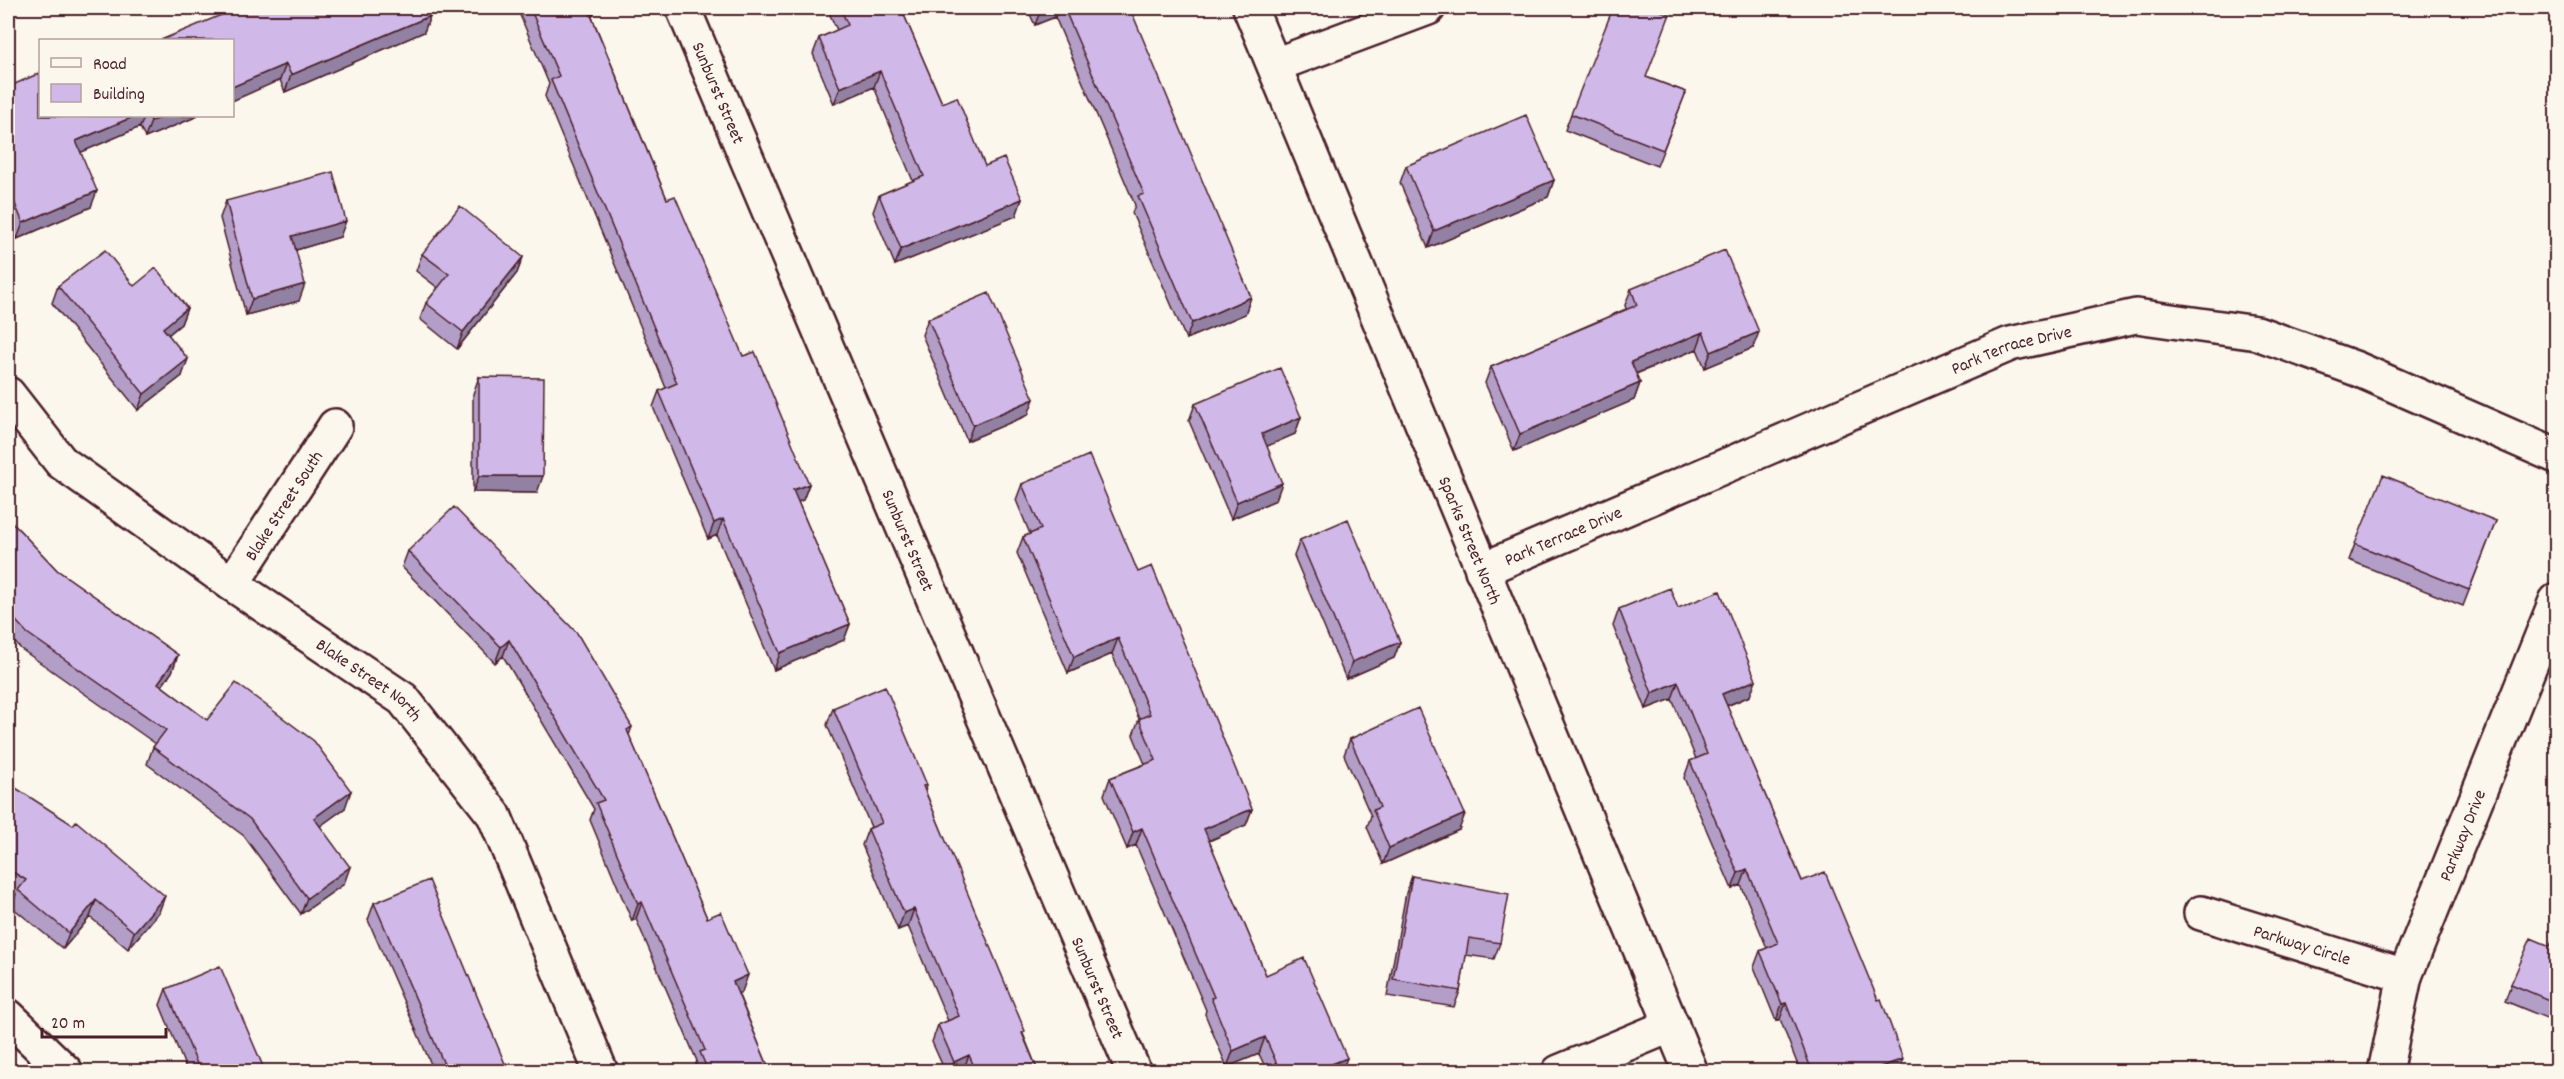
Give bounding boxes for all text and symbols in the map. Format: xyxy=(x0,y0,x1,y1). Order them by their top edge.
legend xyxy=(39,39,234,117)
street label: Sunburst Street xyxy=(684,39,749,149)
text: Road xyxy=(93,53,127,78)
text: Building xyxy=(93,83,145,108)
street label: Park Terrace Drive xyxy=(1948,321,2074,383)
street label: Blake Street South xyxy=(240,446,331,567)
street label: Sparks Street North xyxy=(1430,473,1506,609)
street label: Sunburst Street xyxy=(874,486,939,596)
street label: Park Terrace Drive xyxy=(1501,501,1627,574)
street label: Blake Street North xyxy=(310,634,426,728)
street label: Parkway Drive xyxy=(2434,786,2494,886)
street label: Parkway Circle xyxy=(2250,920,2353,973)
street label: Sunburst Street xyxy=(1063,934,1129,1044)
scale bar xyxy=(42,1001,166,1039)
text: 20 m xyxy=(51,1012,85,1037)

